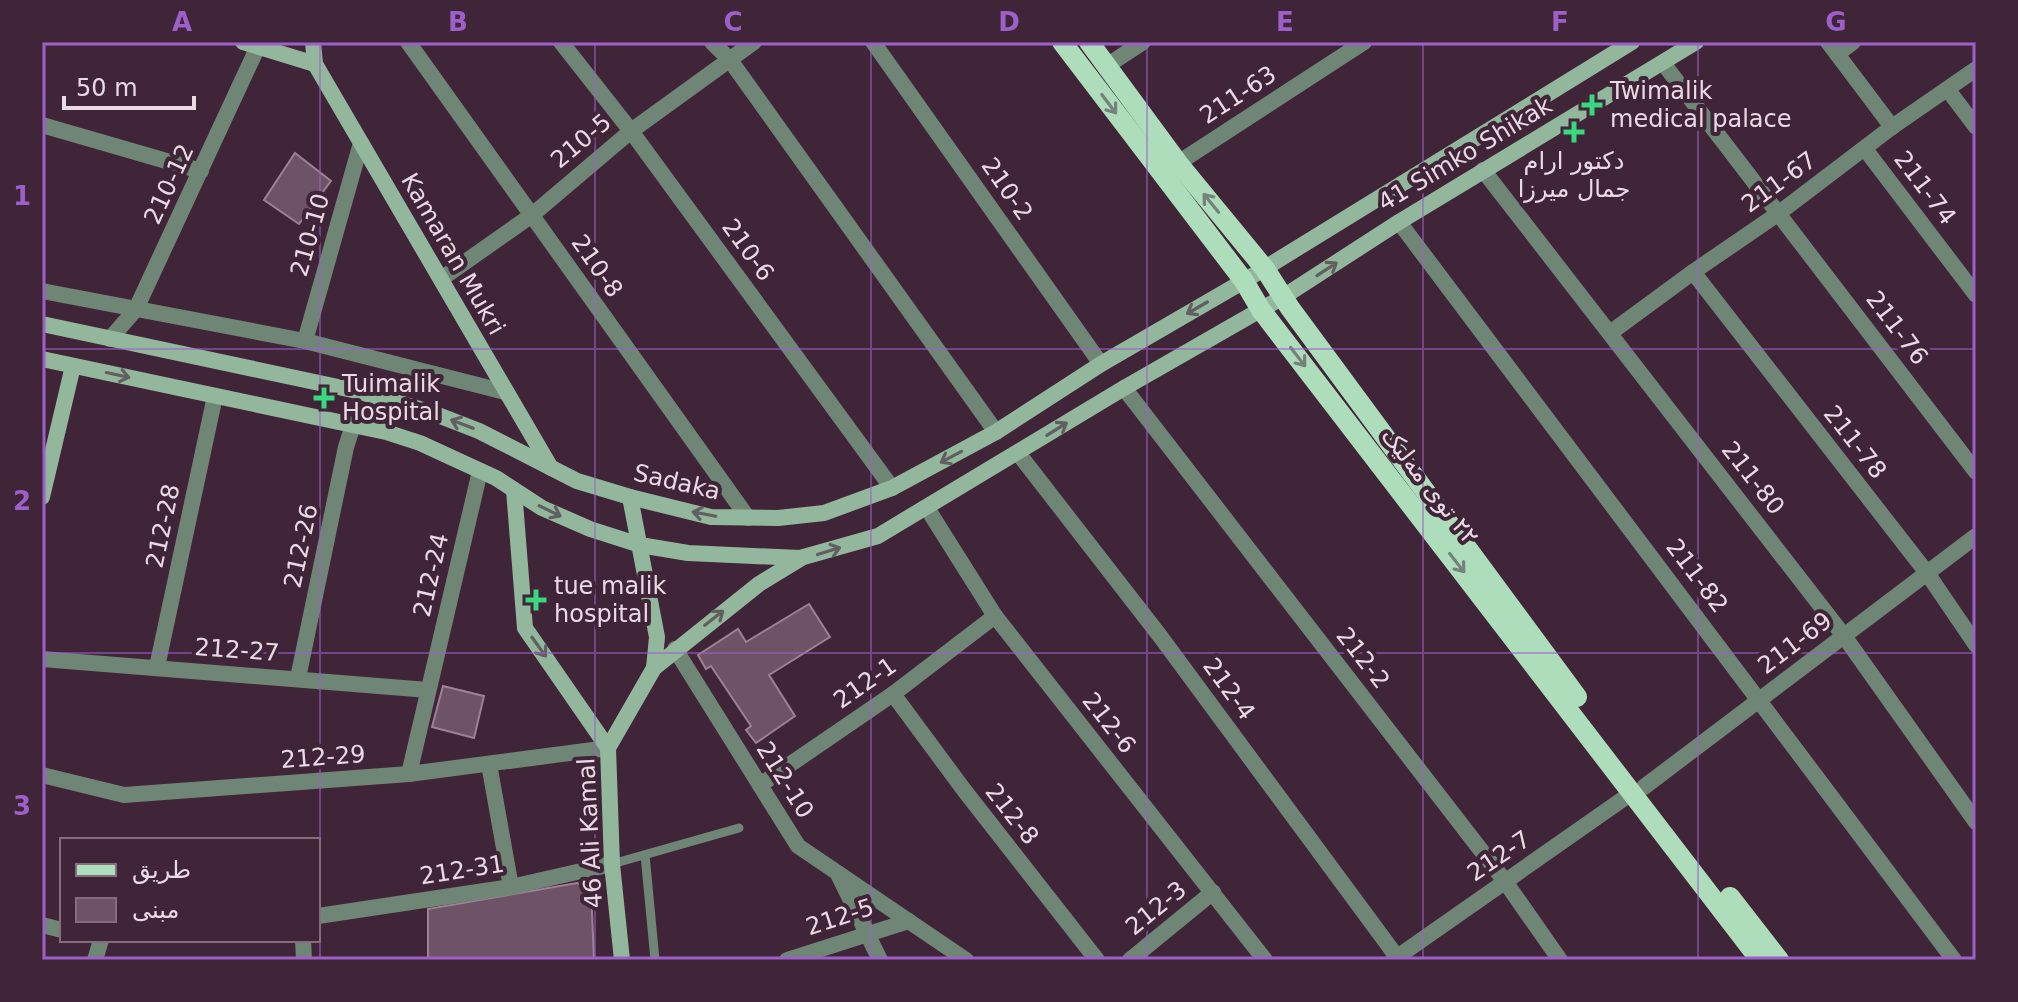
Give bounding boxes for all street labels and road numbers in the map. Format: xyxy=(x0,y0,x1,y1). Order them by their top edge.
street label: 211-63 xyxy=(1195,60,1281,130)
street label: 41 Simko Shikak xyxy=(1373,91,1557,217)
street label: 210-5 xyxy=(545,108,617,174)
street label: 210-12 xyxy=(138,140,200,228)
street label: 211-67 xyxy=(1736,146,1822,218)
street label: 211-74 xyxy=(1888,146,1962,230)
street label: 210-2 xyxy=(976,152,1038,226)
street label: Kamaran Mukri xyxy=(395,168,511,340)
street label: 210-10 xyxy=(285,190,335,280)
street label: 210-6 xyxy=(716,214,780,286)
street label: 210-8 xyxy=(566,229,628,303)
street label: 211-76 xyxy=(1860,286,1934,370)
street label: 211-78 xyxy=(1818,400,1892,484)
street label: ٢٢ توی مەلیک xyxy=(1376,422,1484,550)
street label: 211-80 xyxy=(1716,436,1790,520)
street label: Sadaka xyxy=(631,458,723,506)
street label: 212-28 xyxy=(140,482,186,570)
street label: 212-26 xyxy=(278,502,324,590)
street label: 212-24 xyxy=(408,530,454,620)
street label: 211-82 xyxy=(1660,534,1734,618)
street label: 211-69 xyxy=(1753,606,1837,680)
street label: 212-2 xyxy=(1330,622,1396,694)
street label: 212-27 xyxy=(194,633,280,667)
street label: 212-1 xyxy=(828,652,902,714)
street label: 212-4 xyxy=(1197,653,1261,725)
street label: 212-6 xyxy=(1076,687,1142,759)
street label: 212-10 xyxy=(751,737,819,823)
street label: 212-29 xyxy=(280,740,366,774)
street label: 46 Ali Kamal xyxy=(572,757,608,909)
street label: 212-8 xyxy=(979,778,1045,850)
street label: 212-7 xyxy=(1462,825,1536,887)
street label: 212-31 xyxy=(418,850,506,890)
street label: 212-3 xyxy=(1120,875,1192,941)
street label: 212-5 xyxy=(803,893,877,941)

